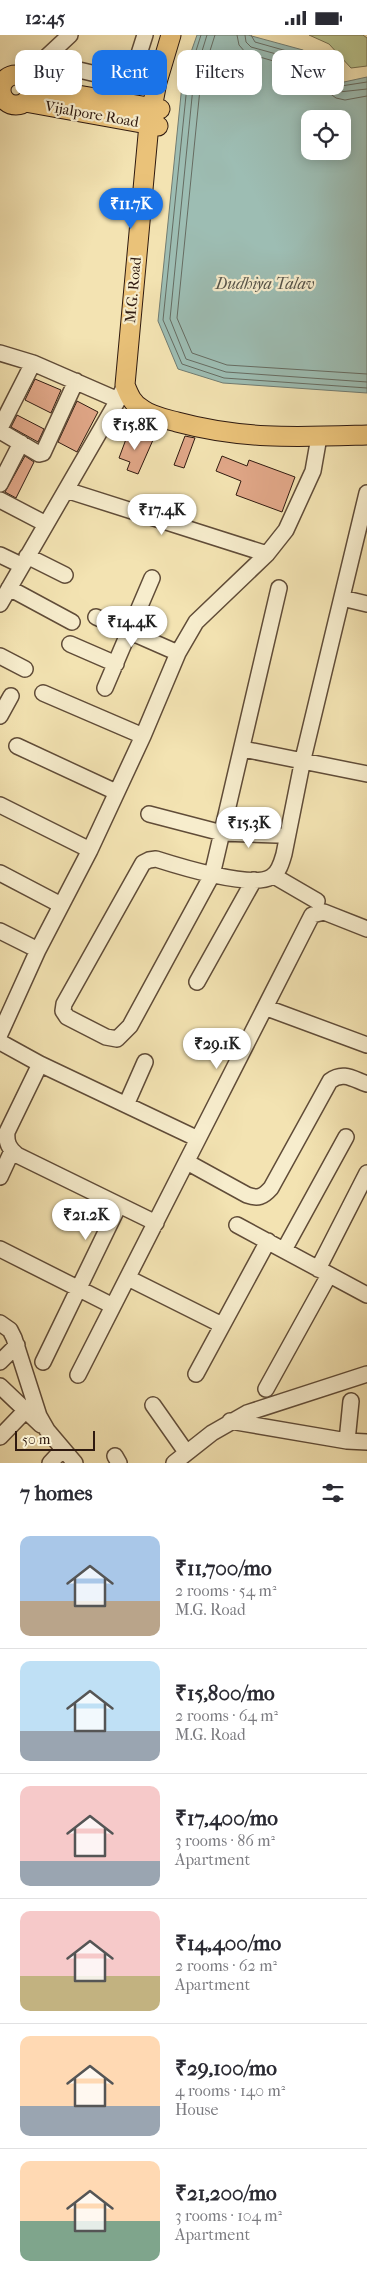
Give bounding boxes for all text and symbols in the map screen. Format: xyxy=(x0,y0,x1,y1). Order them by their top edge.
text: 12:45 xyxy=(25,7,65,29)
chip: Buy xyxy=(15,50,82,95)
chip: Rent xyxy=(92,50,167,95)
chip: Filters xyxy=(177,50,262,95)
chip: New xyxy=(272,50,344,95)
street label: Vijalpore Road xyxy=(43,97,141,131)
map controls xyxy=(301,110,351,160)
button: locate xyxy=(301,110,351,160)
pin: ₹11.7K xyxy=(90,187,172,230)
text: ₹11.7K xyxy=(110,194,152,213)
street label: M.G. Road xyxy=(121,255,145,324)
water label: Dudhiya Talav xyxy=(215,274,315,293)
pin: ₹15.8K xyxy=(94,409,176,451)
text: ₹15.8K xyxy=(113,415,157,434)
pin: ₹17.4K xyxy=(121,493,203,536)
text: ₹17.4K xyxy=(139,500,185,519)
pin: ₹14.4K xyxy=(91,605,173,648)
text: ₹14.4K xyxy=(107,612,157,631)
pin: ₹15.3K xyxy=(208,807,290,849)
text: ₹15.3K xyxy=(228,813,271,832)
pin: ₹29.1K xyxy=(176,1027,258,1070)
text: ₹29.1K xyxy=(194,1034,240,1053)
pin: ₹21.2K xyxy=(45,1199,127,1241)
text: ₹21.2K xyxy=(63,1205,109,1224)
scale bar xyxy=(15,1428,95,1451)
text: 50 m xyxy=(22,1431,50,1448)
icon: filters xyxy=(319,1479,347,1507)
text: 7 homes xyxy=(20,1481,92,1505)
icon: home xyxy=(60,1556,120,1616)
text: ₹11,700/mo xyxy=(175,1556,272,1580)
text: 2 rooms · 54 m² xyxy=(175,1581,276,1600)
text: M.G. Road xyxy=(175,1600,246,1619)
icon: home xyxy=(60,1681,120,1741)
text: ₹15,800/mo xyxy=(175,1681,275,1705)
text: 2 rooms · 64 m² xyxy=(175,1706,278,1725)
text: M.G. Road xyxy=(175,1725,246,1744)
icon: home xyxy=(60,1806,120,1866)
text: ₹17,400/mo xyxy=(175,1806,278,1830)
text: 3 rooms · 86 m² xyxy=(175,1831,275,1850)
text: Apartment xyxy=(175,1850,250,1869)
icon: home xyxy=(60,1931,120,1991)
text: ₹14,400/mo xyxy=(175,1931,281,1955)
text: 2 rooms · 62 m² xyxy=(175,1956,277,1975)
text: Apartment xyxy=(175,1975,250,1994)
icon: home xyxy=(60,2056,120,2116)
text: ₹29,100/mo xyxy=(175,2056,277,2080)
text: 4 rooms · 140 m² xyxy=(175,2081,285,2100)
text: House xyxy=(175,2100,218,2119)
icon: home xyxy=(60,2181,120,2241)
text: ₹21,200/mo xyxy=(175,2181,277,2205)
text: 3 rooms · 104 m² xyxy=(175,2206,282,2225)
text: Apartment xyxy=(175,2225,250,2244)

